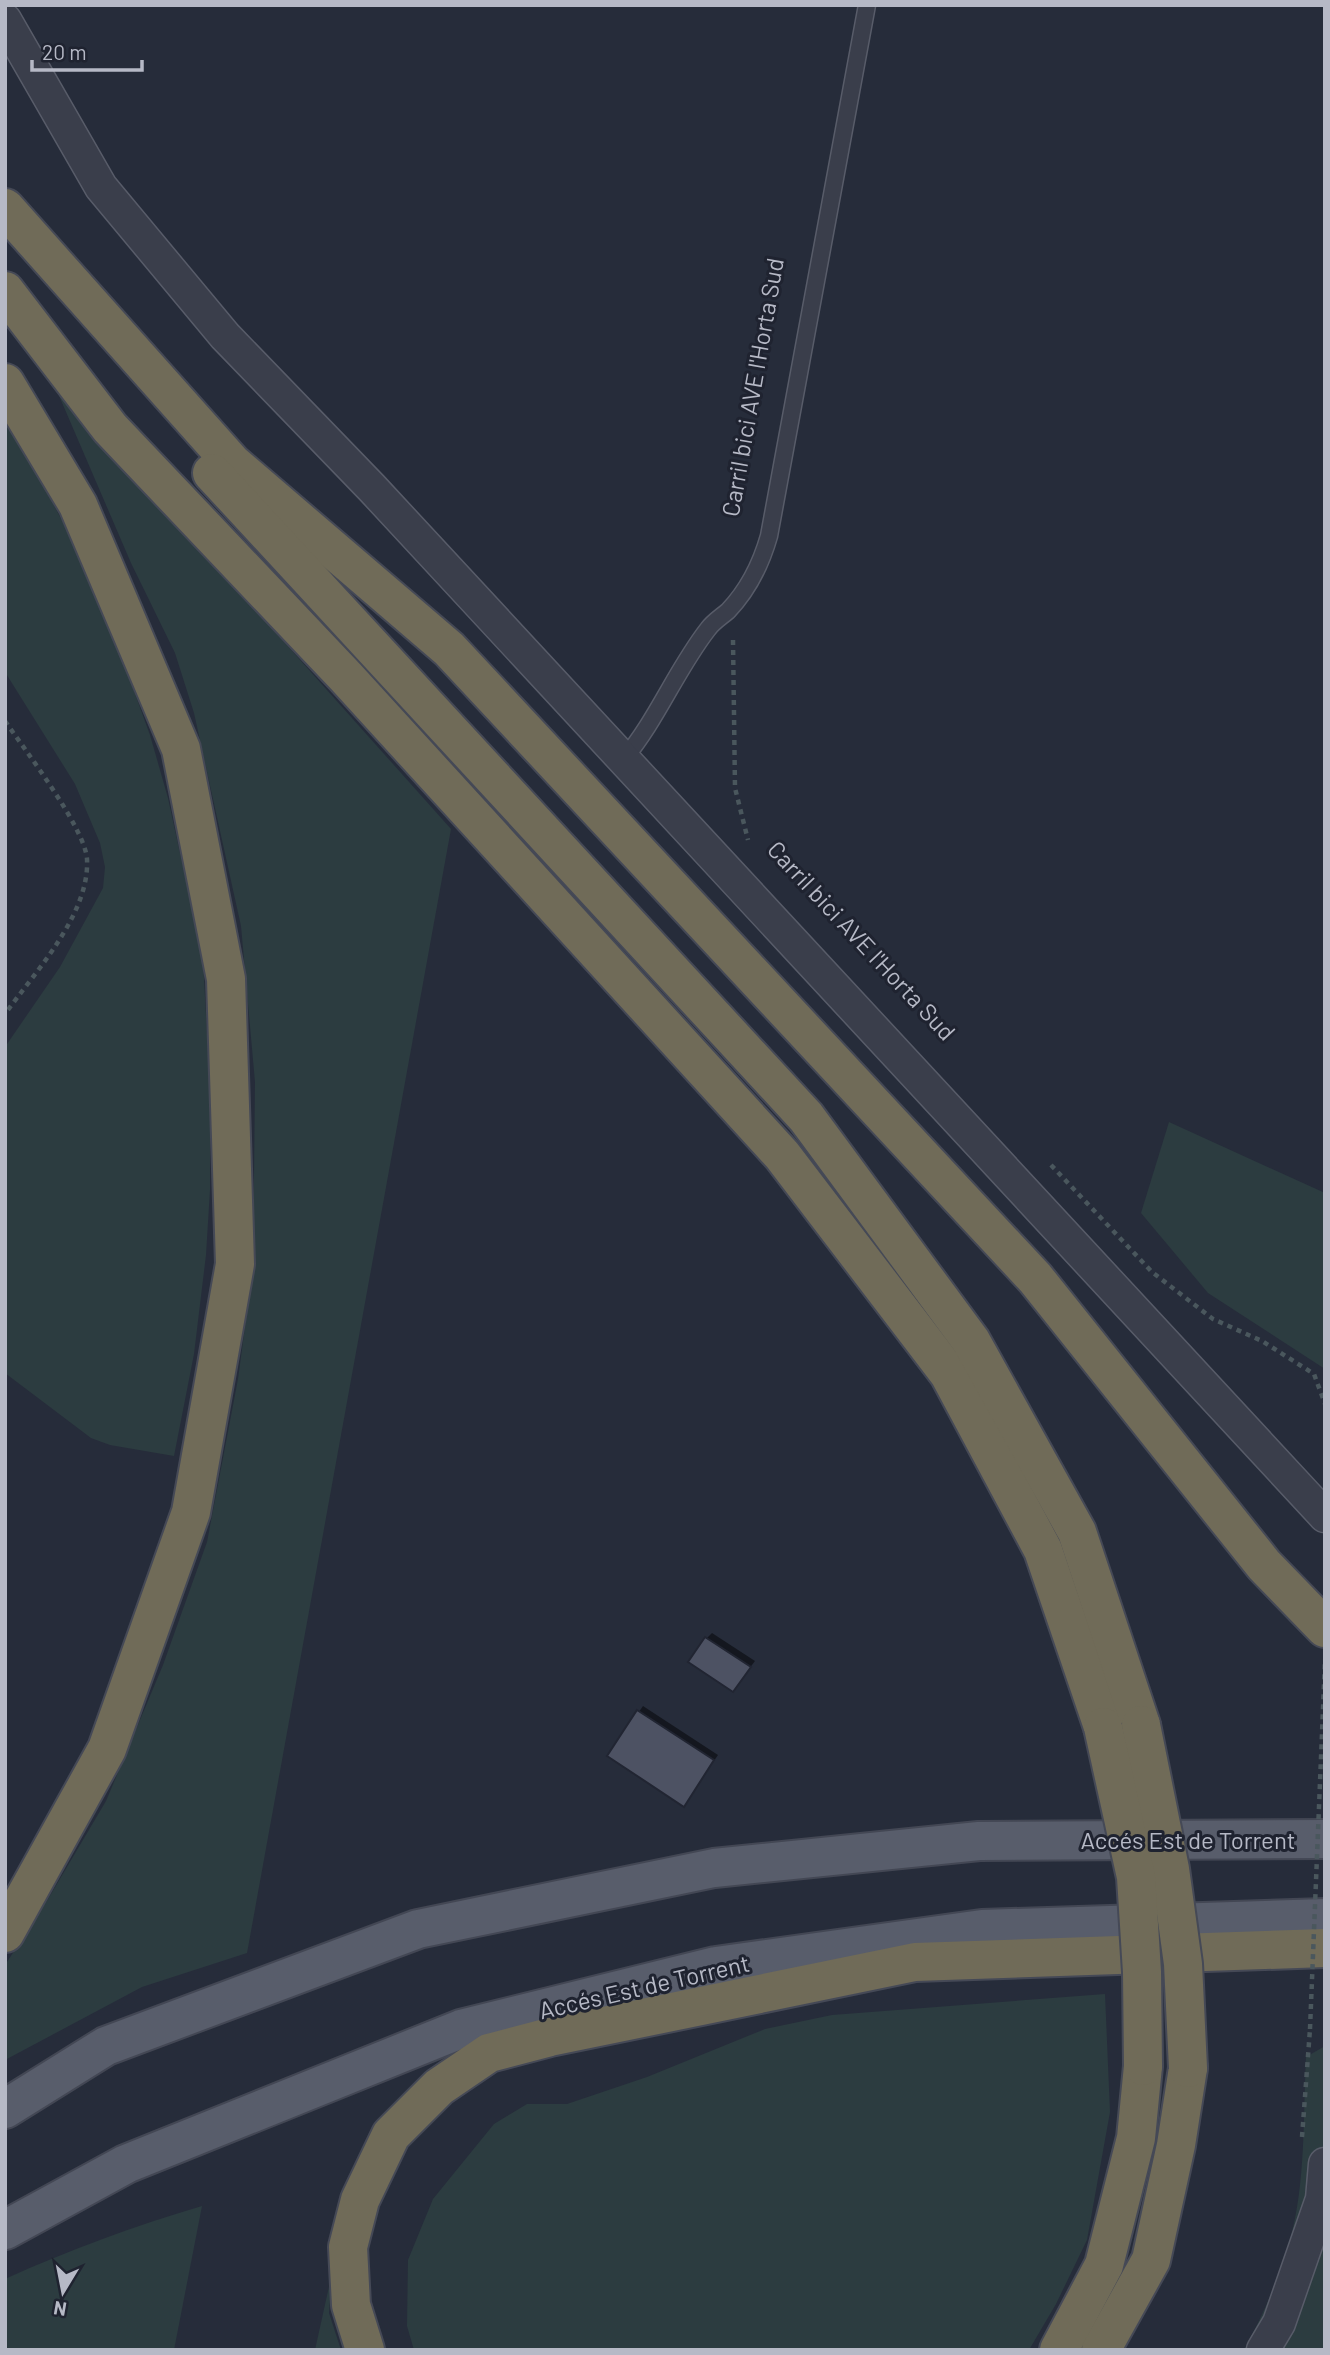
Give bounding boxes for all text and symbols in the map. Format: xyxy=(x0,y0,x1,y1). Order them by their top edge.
scale bar xyxy=(32,28,142,72)
text: 20 m xyxy=(42,39,87,64)
street label: Carril bici AVE l'Horta Sud xyxy=(715,255,789,519)
street label: Carril bici AVE l'Horta Sud xyxy=(762,834,962,1046)
street label: Accés Est de Torrent xyxy=(1080,1825,1296,1854)
street label: Accés Est de Torrent xyxy=(536,1948,752,2024)
north arrow xyxy=(28,2257,98,2327)
text: N xyxy=(52,2297,68,2322)

